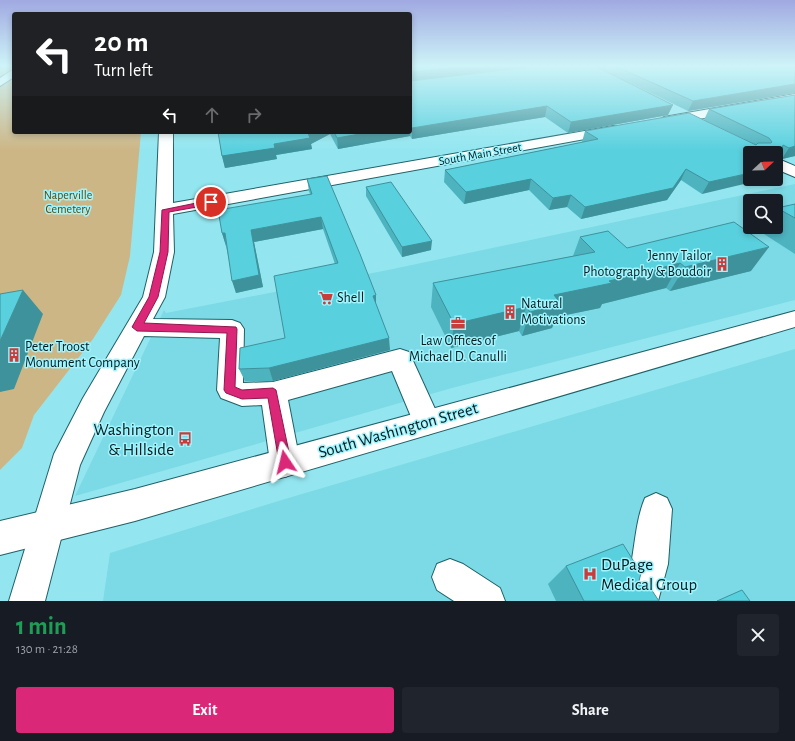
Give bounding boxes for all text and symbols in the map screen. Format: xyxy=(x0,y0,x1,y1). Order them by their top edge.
icon: left xyxy=(28,28,80,80)
text: 20 m xyxy=(94,29,149,57)
text: Turn left xyxy=(94,62,153,80)
icon: left xyxy=(159,104,181,126)
icon: ahead xyxy=(201,104,223,126)
icon: right xyxy=(243,104,265,126)
street label: South Main Street xyxy=(438,141,522,167)
north arrow xyxy=(743,146,783,186)
map controls xyxy=(743,146,783,234)
pin xyxy=(194,185,228,219)
park label: Naperville Cemetery xyxy=(44,189,92,216)
icon: arrive xyxy=(200,191,222,213)
button: search xyxy=(743,194,783,234)
place label: Jenny Tailor Photography & Boudoir xyxy=(583,249,711,279)
building icon: Jenny Tailor Photography & Boudoir xyxy=(714,256,730,272)
supermarket icon: Shell xyxy=(318,290,334,306)
place label: Shell xyxy=(337,291,364,305)
place label: Natural Motivations xyxy=(521,297,586,327)
building icon: Natural Motivations xyxy=(502,304,518,320)
office icon: Law Offices of Michael D. Canulli xyxy=(450,315,466,331)
place label: Law Offices of Michael D. Canulli xyxy=(409,334,507,364)
place label: Peter Troost Monument Company xyxy=(25,340,140,370)
building icon: Peter Troost Monument Company xyxy=(6,347,22,363)
street label: South Washington Street xyxy=(316,399,480,461)
place label: Washington & Hillside xyxy=(93,421,174,458)
bus stop icon: Washington & Hillside xyxy=(177,431,193,447)
position arrow xyxy=(264,441,306,483)
place label: DuPage Medical Group xyxy=(601,556,697,593)
hospital icon: DuPage Medical Group xyxy=(582,566,598,582)
button: close xyxy=(737,614,779,656)
text: 1 min xyxy=(16,615,67,639)
text: 130 m · 21:28 xyxy=(16,643,78,656)
button: Exit xyxy=(16,687,394,733)
button: Share xyxy=(402,687,779,733)

